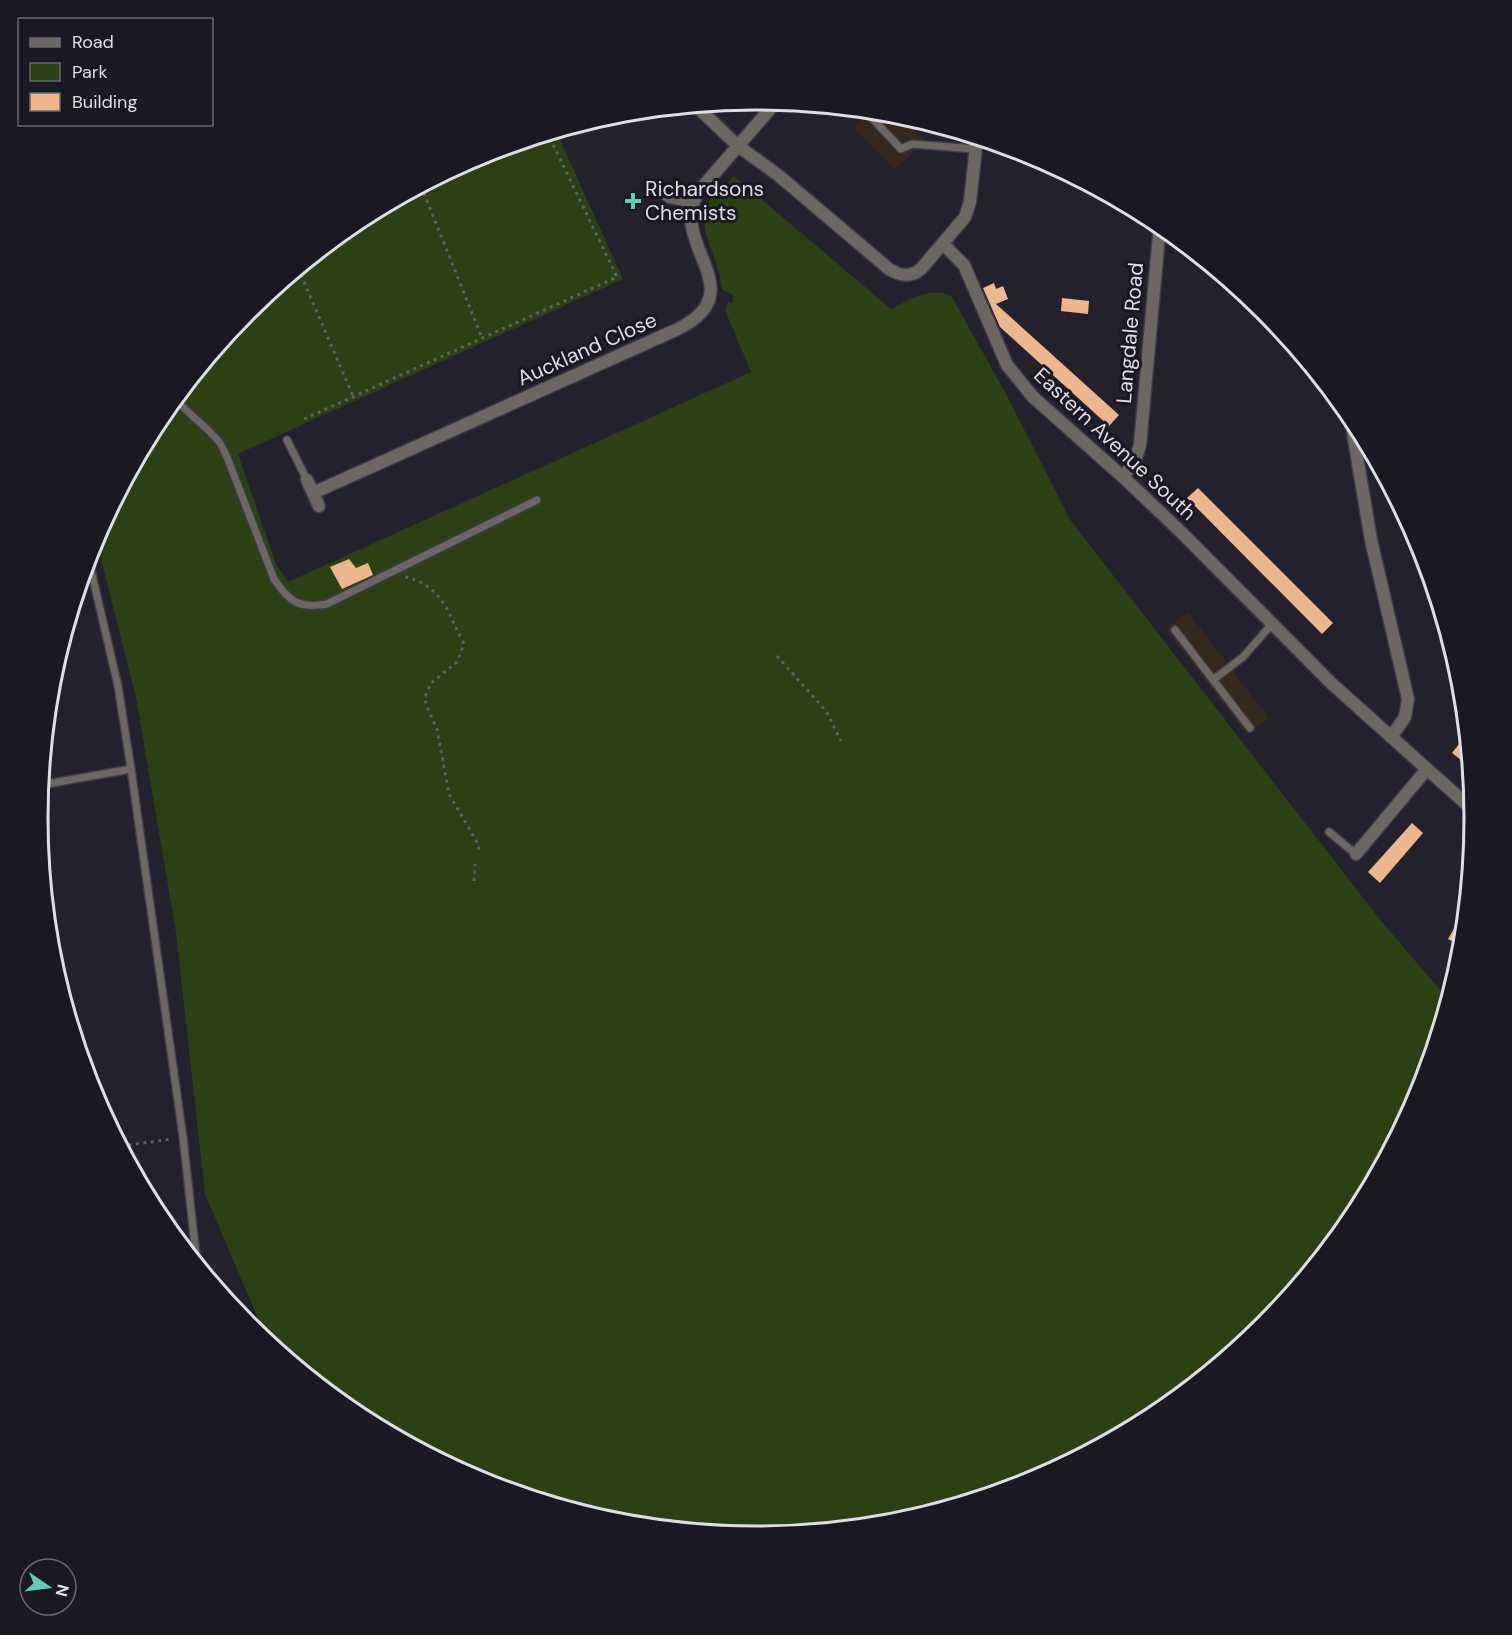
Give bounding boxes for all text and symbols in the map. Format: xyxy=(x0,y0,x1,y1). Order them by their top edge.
legend xyxy=(18,18,213,126)
text: Road xyxy=(72,30,114,54)
text: Park xyxy=(72,60,108,84)
text: Building xyxy=(72,90,137,114)
place label: Richardsons Chemists xyxy=(645,175,764,227)
marker: Richardsons Chemists xyxy=(626,194,640,208)
street label: Langdale Road xyxy=(1110,261,1150,405)
street label: Auckland Close xyxy=(513,306,661,392)
street label: Eastern Avenue South xyxy=(1028,361,1202,527)
north arrow xyxy=(18,1557,78,1617)
text: N xyxy=(50,1582,74,1599)

